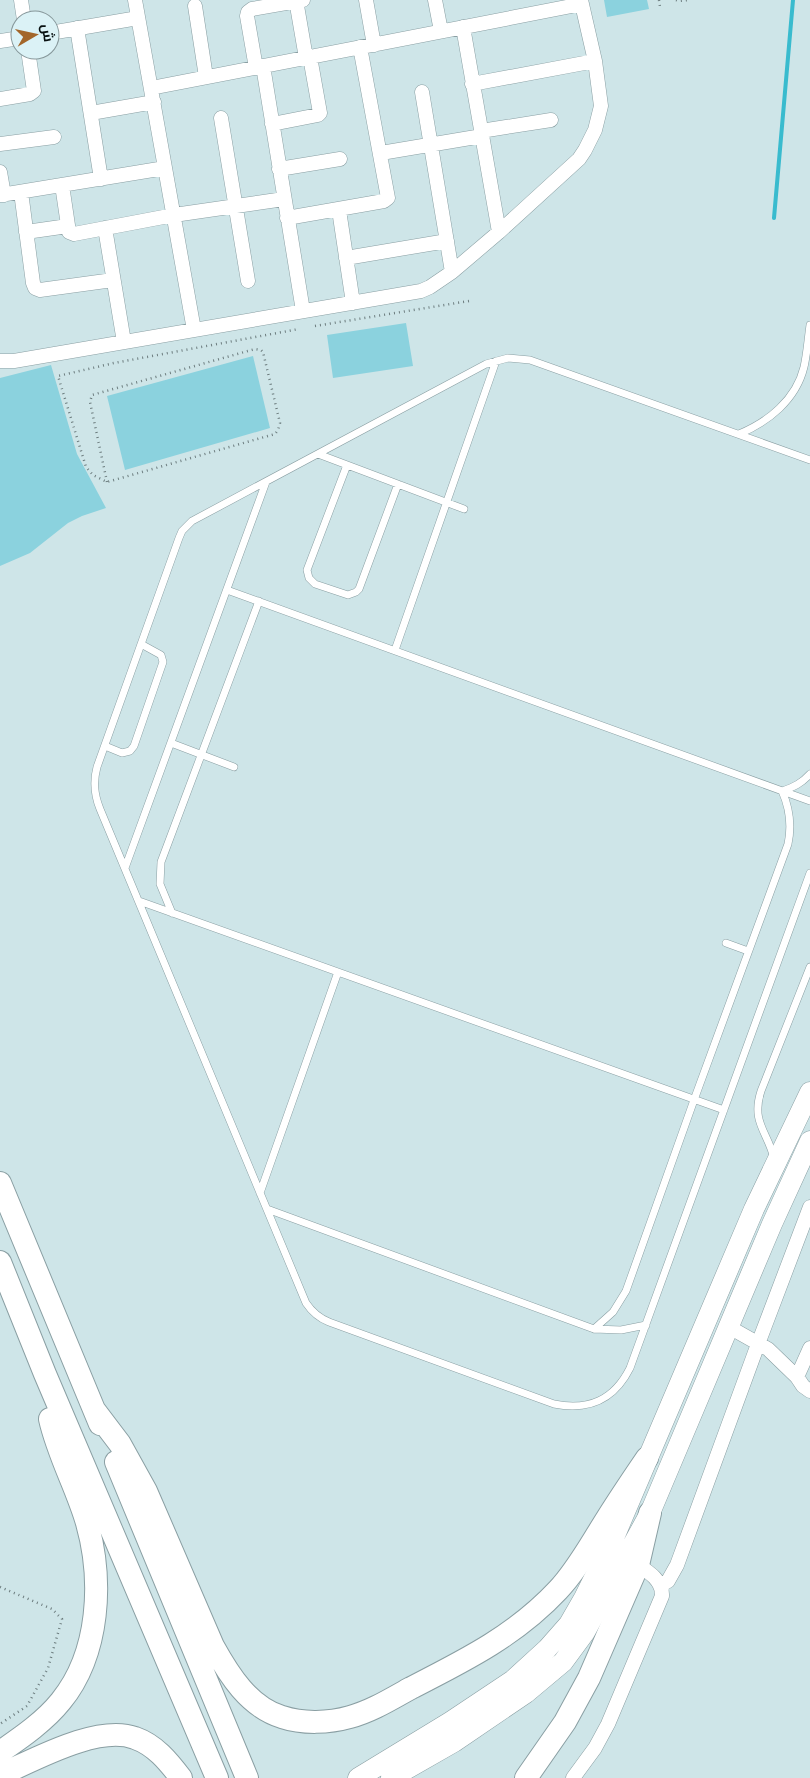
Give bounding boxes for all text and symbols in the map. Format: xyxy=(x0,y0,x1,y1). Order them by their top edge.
north arrow xyxy=(10,10,60,60)
text: ش xyxy=(38,22,60,43)

